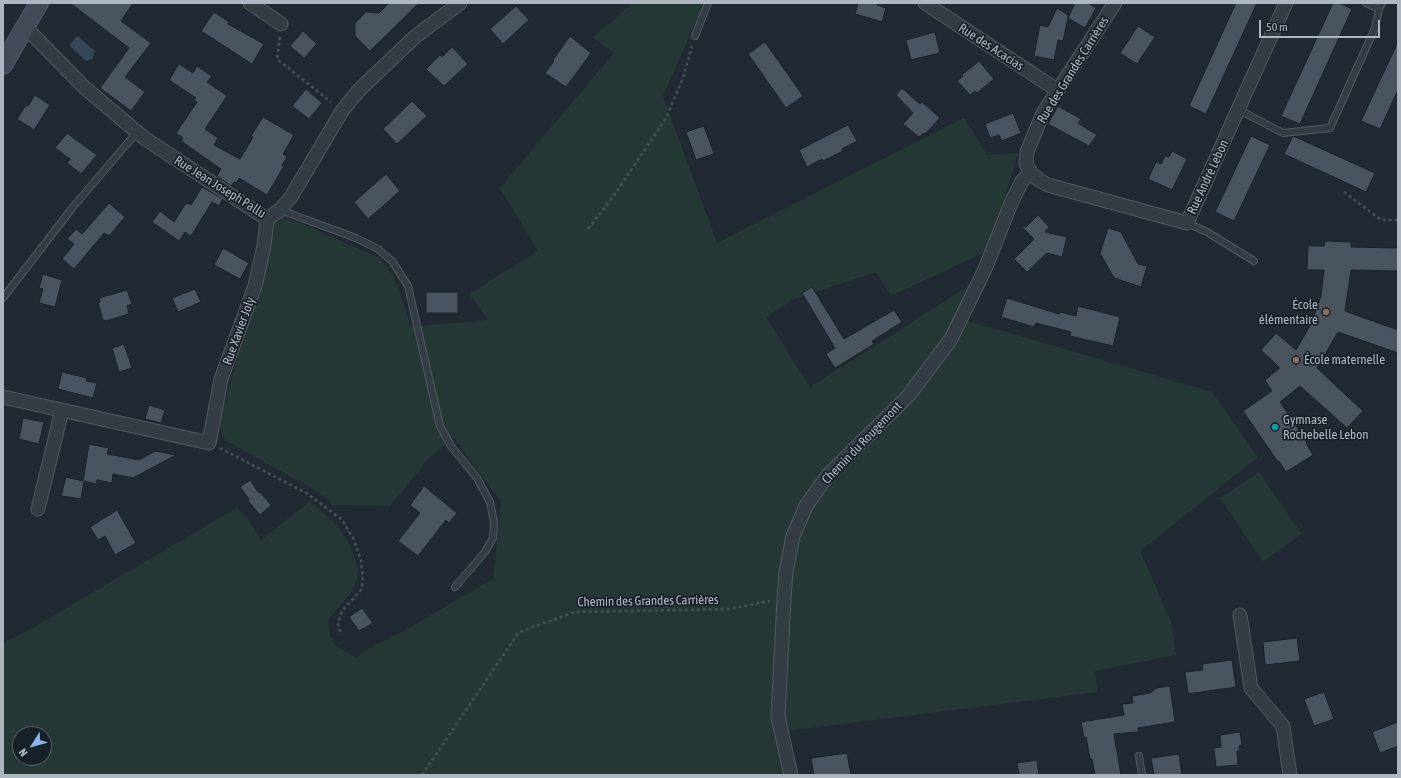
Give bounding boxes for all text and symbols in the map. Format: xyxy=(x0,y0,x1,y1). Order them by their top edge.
scale bar xyxy=(1261,12,1382,38)
street label: Rue des Grandes Carrières xyxy=(1034,14,1112,126)
street label: Rue des Acacias xyxy=(955,20,1027,74)
text: 50 m xyxy=(1266,20,1288,34)
street label: Rue André Lebon xyxy=(1184,137,1232,217)
street label: Rue Jean Joseph Pallu xyxy=(171,153,269,221)
street label: Rue Xavier Joly xyxy=(220,295,258,367)
place label: École élémentaire xyxy=(1259,297,1318,328)
marker: École élémentaire xyxy=(1321,307,1331,317)
place label: École maternelle xyxy=(1304,352,1385,368)
marker: École maternelle xyxy=(1291,355,1301,365)
street label: Chemin du Rougemont xyxy=(819,399,905,487)
place label: Gymnase Rochebelle Lebon xyxy=(1283,412,1369,443)
marker: Gymnase Rochebelle Lebon xyxy=(1270,422,1280,432)
street label: Chemin des Grandes Carrières xyxy=(577,592,719,610)
north arrow xyxy=(12,726,52,766)
text: N xyxy=(16,746,30,759)

